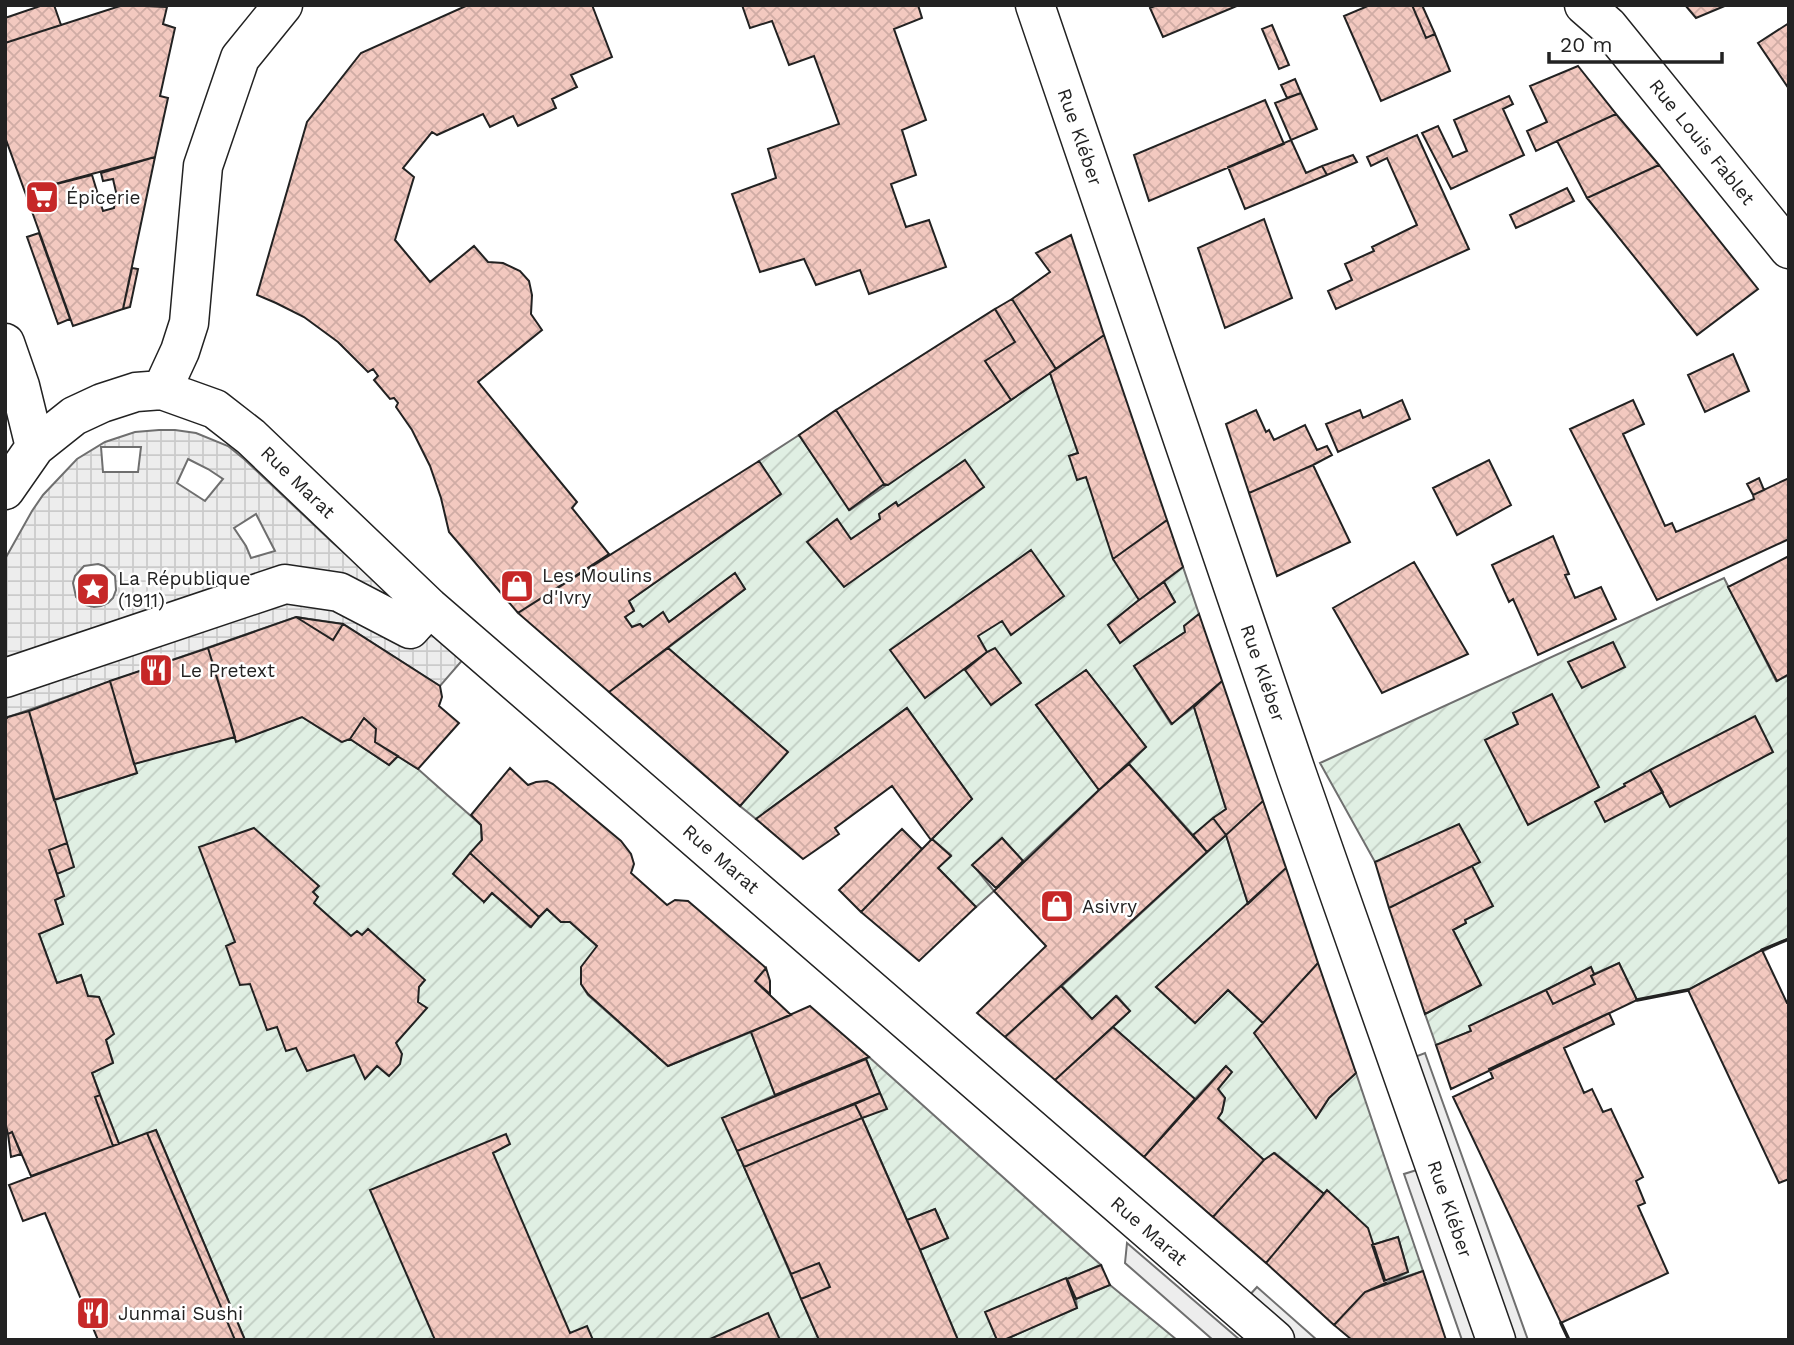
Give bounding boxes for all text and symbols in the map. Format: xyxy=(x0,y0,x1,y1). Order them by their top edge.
scale bar xyxy=(1549,21,1722,65)
text: 20 m xyxy=(1560,32,1612,57)
street label: Rue Louis Fablet xyxy=(1644,74,1760,210)
street label: Rue Kléber xyxy=(1053,85,1107,189)
supermarket icon: Épicerie xyxy=(23,178,61,216)
place label: Épicerie xyxy=(66,186,140,209)
street label: Rue Marat xyxy=(256,441,340,523)
place label: Les Moulins d'Ivry xyxy=(542,564,652,609)
place label: La République (1911) xyxy=(118,567,250,612)
shop icon: Les Moulins d'Ivry xyxy=(498,567,536,605)
place icon: La République (1911) xyxy=(74,570,112,608)
street label: Rue Kléber xyxy=(1236,621,1290,725)
restaurant icon: Le Pretext xyxy=(137,651,175,689)
place label: Le Pretext xyxy=(180,659,275,682)
street label: Rue Marat xyxy=(678,819,764,899)
shop icon: Asivry xyxy=(1038,887,1076,925)
place label: Asivry xyxy=(1082,895,1137,918)
street label: Rue Kléber xyxy=(1423,1157,1477,1261)
street label: Rue Marat xyxy=(1106,1191,1192,1271)
restaurant icon: Junmai Sushi xyxy=(74,1294,112,1332)
place label: Junmai Sushi xyxy=(118,1302,243,1325)

